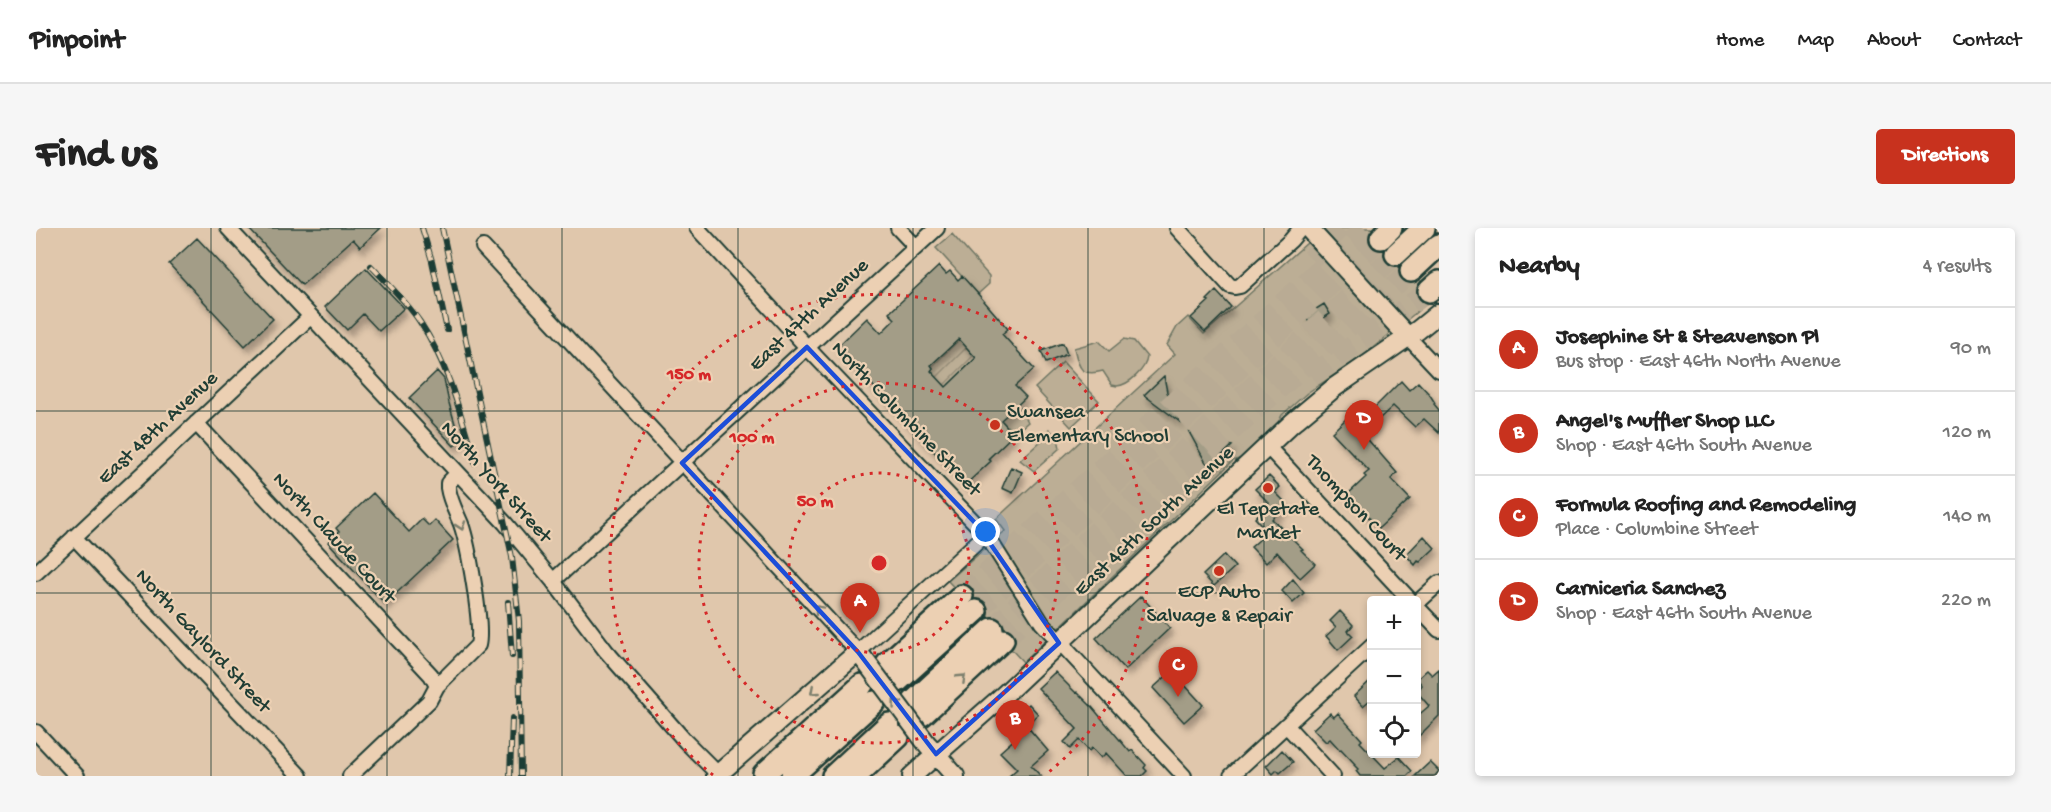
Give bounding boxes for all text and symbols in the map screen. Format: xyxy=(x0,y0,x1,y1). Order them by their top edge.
text: Pinpoint xyxy=(30,25,124,58)
text: Home xyxy=(1716,29,1764,54)
text: Map xyxy=(1797,29,1834,54)
text: About xyxy=(1867,29,1920,54)
text: Contact xyxy=(1953,29,2021,54)
button: Directions xyxy=(1876,129,2015,184)
text: Find us xyxy=(36,132,156,181)
text: Nearby xyxy=(1499,252,1580,283)
street label: East 47th Avenue xyxy=(745,253,876,378)
text: 4 results xyxy=(1923,256,1991,279)
text: Josephine St & Steavenson Pl xyxy=(1556,325,1819,351)
street label: North Columbine Street xyxy=(824,337,987,505)
text: A xyxy=(1513,338,1524,361)
text: 90 m xyxy=(1951,338,1991,361)
text: Bus stop · East 46th North Avenue xyxy=(1556,351,1841,374)
text: 150 m xyxy=(666,365,711,386)
street label: East 48th Avenue xyxy=(94,366,225,491)
pin: D xyxy=(1344,400,1384,450)
place label: Swansea Elementary School xyxy=(1007,401,1169,450)
text: Angel's Muffler Shop LLC xyxy=(1556,409,1773,435)
street label: North York Street xyxy=(434,417,558,551)
marker: Swansea Elementary School xyxy=(988,418,1002,432)
text: B xyxy=(1513,422,1524,445)
text: 120 m xyxy=(1943,422,1991,445)
text: 100 m xyxy=(729,428,775,449)
text: Shop · East 46th South Avenue xyxy=(1556,435,1812,458)
street label: East 46th South Avenue xyxy=(1070,440,1241,603)
street label: Thompson Court xyxy=(1298,450,1413,569)
street label: North Claude Court xyxy=(266,468,402,612)
marker: El Tepetate Market xyxy=(1261,481,1275,495)
text: 50 m xyxy=(797,492,834,513)
text: Formula Roofing and Remodeling xyxy=(1556,493,1856,519)
place label: El Tepetate Market xyxy=(1217,498,1320,547)
text: C xyxy=(1513,506,1524,529)
text: 140 m xyxy=(1943,506,1991,529)
your location xyxy=(971,517,1000,546)
text: Place · Columbine Street xyxy=(1556,519,1757,542)
one-way arrow xyxy=(453,520,466,531)
centre of rings xyxy=(869,553,889,573)
marker: ECP Auto Salvage & Repair xyxy=(1212,564,1226,578)
street label: North Gaylord Street xyxy=(129,565,277,721)
text: Carniceria Sanchez xyxy=(1556,577,1725,603)
place label: ECP Auto Salvage & Repair xyxy=(1146,581,1293,630)
pin: A xyxy=(840,584,880,633)
text: D xyxy=(1512,590,1525,613)
text: 220 m xyxy=(1941,590,1991,613)
map controls xyxy=(1367,596,1421,758)
button: + xyxy=(1367,596,1421,650)
text: Shop · East 46th South Avenue xyxy=(1556,603,1812,626)
one-way arrow xyxy=(814,606,825,616)
pin: C xyxy=(1158,648,1198,697)
button: − xyxy=(1367,650,1421,704)
one-way arrow xyxy=(955,674,966,685)
one-way arrow xyxy=(810,684,821,695)
one-way arrow xyxy=(893,698,904,709)
pin: B xyxy=(996,700,1034,750)
button: locate xyxy=(1367,704,1421,758)

